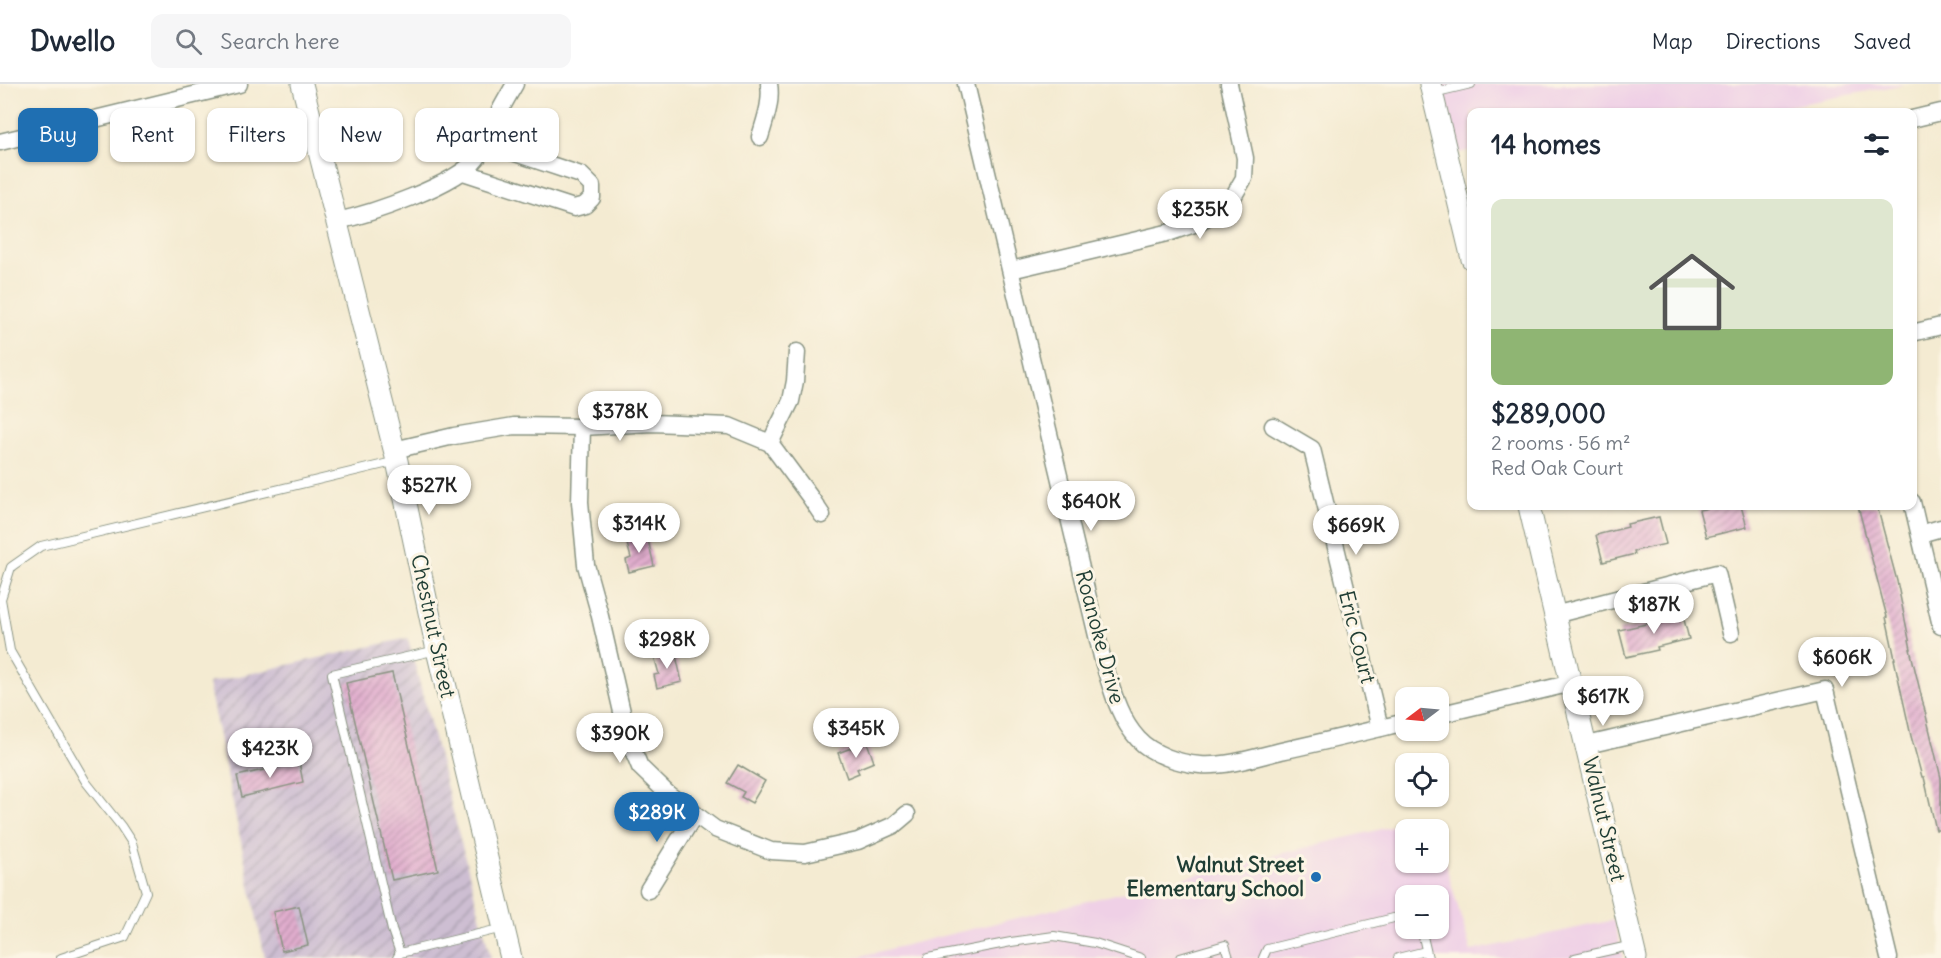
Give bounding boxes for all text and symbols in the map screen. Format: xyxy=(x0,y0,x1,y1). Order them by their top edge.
search box xyxy=(151,14,571,68)
text: Dwello xyxy=(30,23,115,59)
icon: search xyxy=(172,25,205,58)
text: Search here xyxy=(220,27,340,55)
text: Map xyxy=(1652,28,1693,55)
text: Directions xyxy=(1726,28,1820,55)
text: Saved xyxy=(1853,28,1911,55)
chip: Buy xyxy=(18,108,98,162)
chip: Rent xyxy=(110,108,195,162)
chip: Filters xyxy=(207,108,307,162)
chip: New xyxy=(319,108,403,162)
chip: Apartment xyxy=(415,108,559,162)
text: 14 homes xyxy=(1491,128,1601,161)
icon: filters xyxy=(1860,128,1893,161)
pin: $235K xyxy=(1158,189,1242,240)
text: $235K xyxy=(1171,196,1229,221)
icon: home xyxy=(1638,238,1746,346)
pin: $378K xyxy=(578,391,662,442)
text: $289,000 xyxy=(1491,397,1606,430)
text: $378K xyxy=(592,398,648,423)
text: 2 rooms · 56 m² xyxy=(1491,430,1631,455)
text: Red Oak Court xyxy=(1491,455,1623,480)
pin: $527K xyxy=(387,465,471,516)
text: $527K xyxy=(401,472,457,497)
pin: $640K xyxy=(1049,481,1133,532)
text: $640K xyxy=(1061,488,1121,513)
pin: $314K xyxy=(597,503,681,554)
pin: $669K xyxy=(1314,505,1398,556)
text: $314K xyxy=(612,510,666,535)
text: $669K xyxy=(1327,512,1385,537)
street label: Chestnut Street xyxy=(405,552,462,700)
street label: Roanoke Drive xyxy=(1070,567,1131,707)
pin: $187K xyxy=(1612,584,1696,635)
street label: Eric Court xyxy=(1333,588,1382,686)
text: $187K xyxy=(1628,591,1680,616)
pin: $298K xyxy=(625,619,709,670)
text: $298K xyxy=(638,626,696,651)
pin: $606K xyxy=(1800,637,1884,688)
text: $606K xyxy=(1812,644,1872,669)
pin: $617K xyxy=(1561,676,1645,727)
text: $617K xyxy=(1577,683,1629,708)
north arrow xyxy=(1395,687,1449,741)
map controls xyxy=(1395,687,1449,939)
pin: $345K xyxy=(814,708,898,759)
pin: $390K xyxy=(578,713,662,764)
text: $345K xyxy=(827,715,885,740)
text: $390K xyxy=(590,720,650,745)
pin: $423K xyxy=(228,728,312,779)
text: $423K xyxy=(241,735,299,760)
button: locate xyxy=(1395,753,1449,807)
street label: Walnut Street xyxy=(1577,754,1632,884)
pin: $289K xyxy=(615,792,699,843)
text: $289K xyxy=(628,799,686,824)
button: + xyxy=(1395,819,1449,873)
place label: Walnut Street Elementary School xyxy=(1127,851,1305,902)
marker: Walnut Street Elementary School xyxy=(1309,870,1323,884)
button: − xyxy=(1395,885,1449,939)

